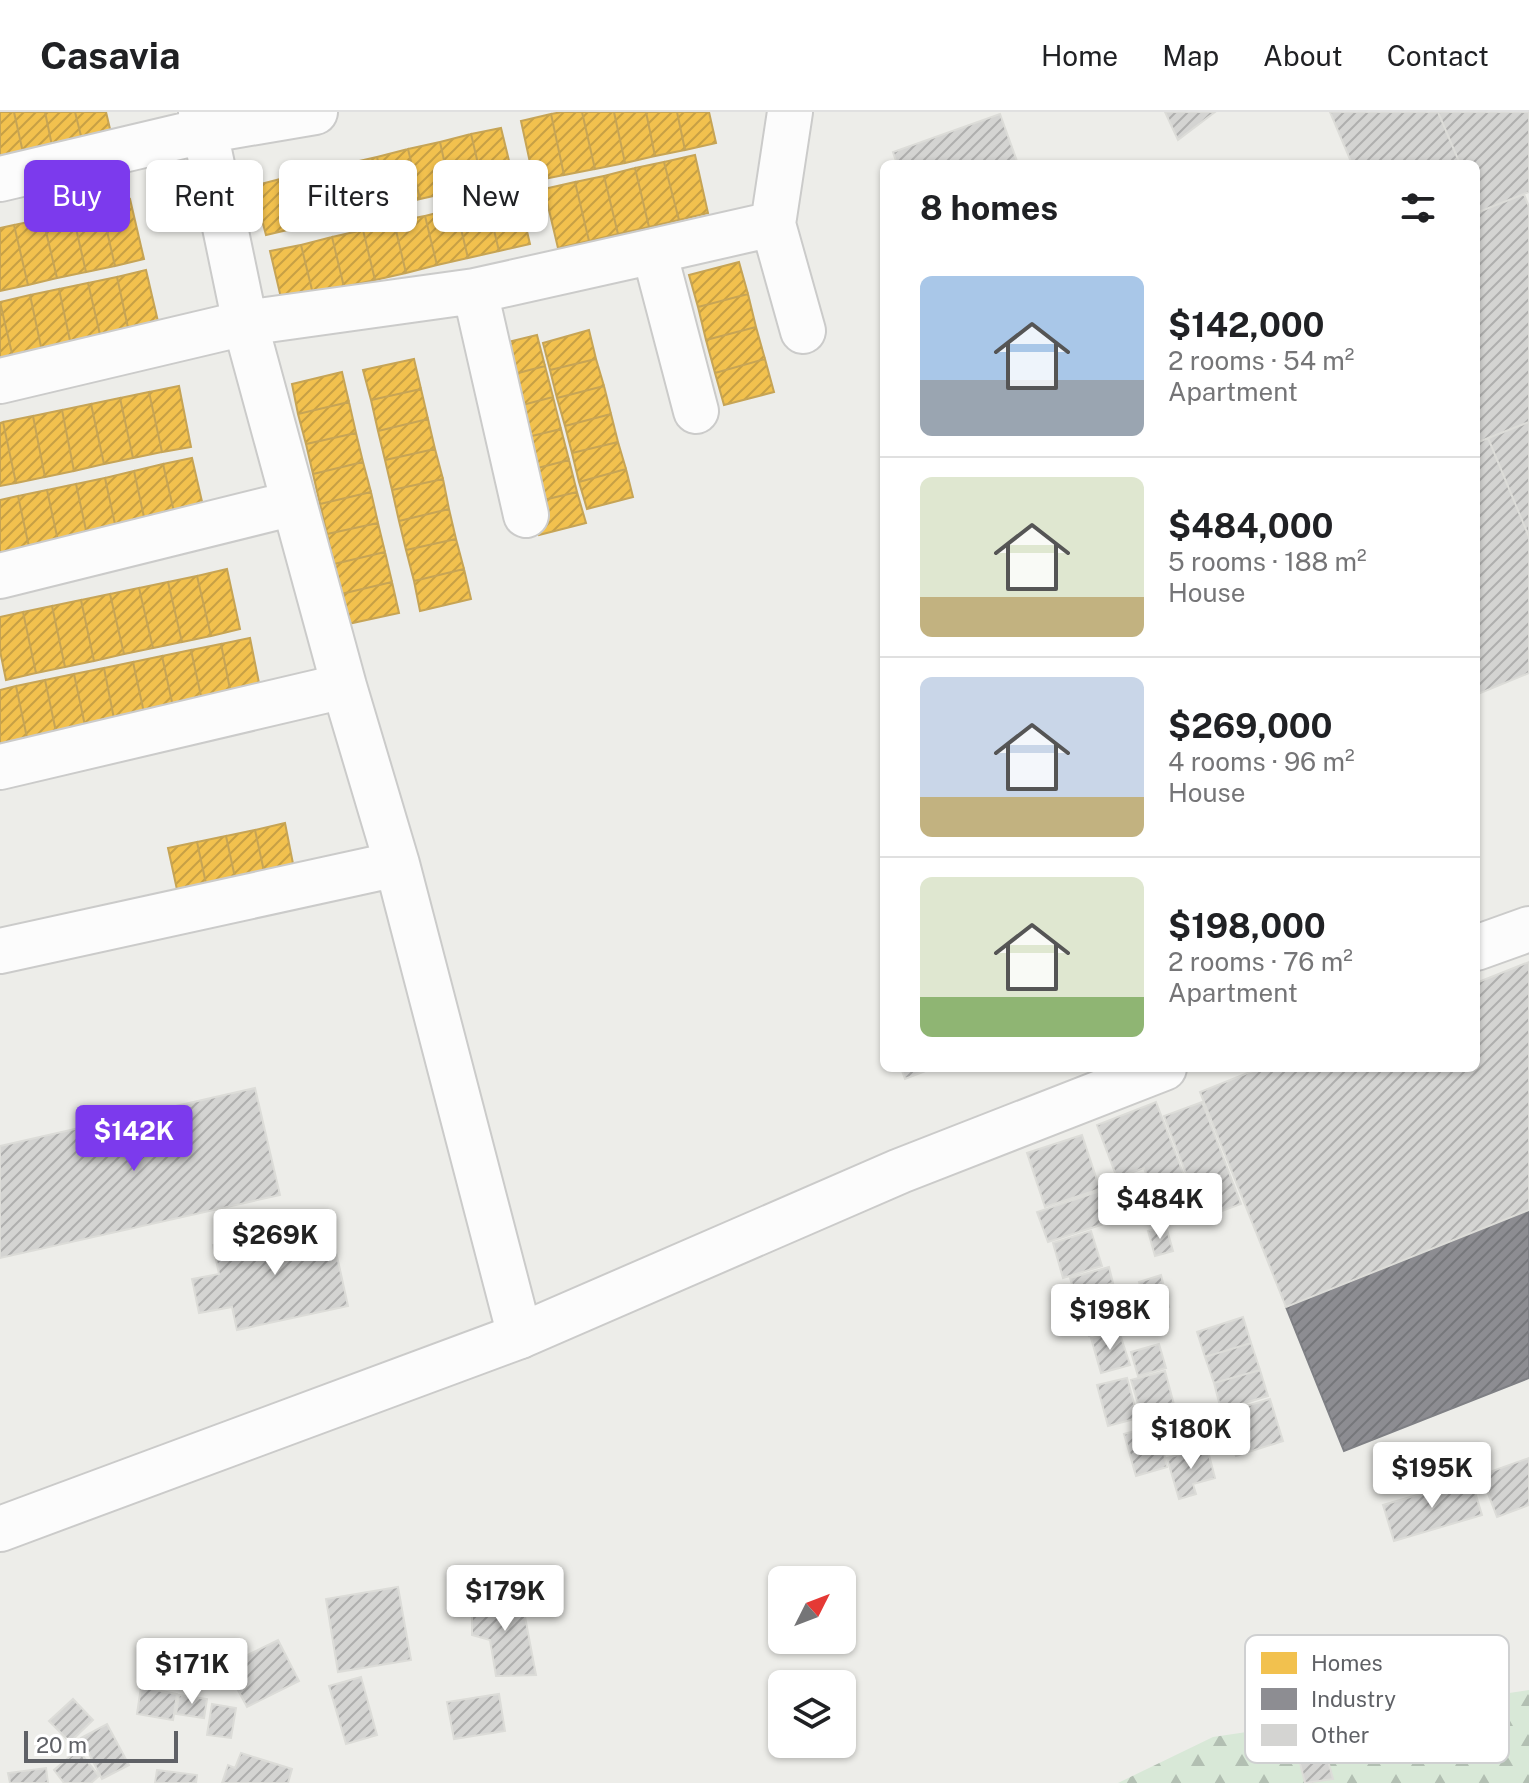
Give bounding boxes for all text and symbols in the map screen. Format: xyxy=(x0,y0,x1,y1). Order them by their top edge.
text: Casavia xyxy=(40,33,181,78)
text: Home xyxy=(1041,39,1118,72)
text: Map xyxy=(1162,39,1219,72)
text: About xyxy=(1263,39,1343,72)
text: Contact xyxy=(1387,39,1489,72)
chip: Buy xyxy=(24,160,130,232)
chip: Rent xyxy=(146,160,263,232)
chip: Filters xyxy=(279,160,417,232)
chip: New xyxy=(433,160,548,232)
icon: filters xyxy=(1396,186,1440,230)
text: 8 homes xyxy=(920,188,1058,228)
text: $142,000 xyxy=(1168,305,1325,345)
icon: home xyxy=(984,308,1080,404)
text: 2 rooms · 54 m² xyxy=(1168,345,1354,376)
text: Apartment xyxy=(1168,376,1298,407)
text: $484,000 xyxy=(1168,506,1333,546)
icon: home xyxy=(984,509,1080,605)
text: 5 rooms · 188 m² xyxy=(1168,546,1367,577)
text: House xyxy=(1168,577,1245,608)
text: $269,000 xyxy=(1168,706,1332,746)
icon: home xyxy=(984,709,1080,805)
text: 4 rooms · 96 m² xyxy=(1168,746,1354,777)
text: House xyxy=(1168,777,1245,808)
text: $198,000 xyxy=(1168,906,1326,946)
icon: home xyxy=(984,909,1080,1005)
text: 2 rooms · 76 m² xyxy=(1168,946,1353,977)
text: Apartment xyxy=(1168,977,1298,1008)
pin: $142K xyxy=(78,1105,190,1173)
text: $142K xyxy=(93,1115,175,1146)
pin: $484K xyxy=(1104,1173,1216,1241)
text: $484K xyxy=(1116,1183,1204,1214)
pin: $269K xyxy=(219,1209,331,1277)
text: $269K xyxy=(231,1219,319,1250)
pin: $198K xyxy=(1054,1284,1166,1352)
text: $198K xyxy=(1069,1294,1151,1325)
pin: $180K xyxy=(1135,1403,1247,1471)
text: $180K xyxy=(1150,1413,1232,1444)
pin: $195K xyxy=(1376,1442,1488,1510)
text: $195K xyxy=(1391,1452,1473,1483)
pin: $179K xyxy=(449,1565,561,1633)
north arrow xyxy=(768,1566,856,1654)
map controls xyxy=(768,1566,856,1758)
text: $179K xyxy=(465,1575,545,1606)
legend xyxy=(1245,1635,1509,1763)
pin: $171K xyxy=(136,1638,248,1706)
text: $171K xyxy=(154,1648,230,1679)
text: Homes xyxy=(1311,1650,1383,1676)
button: layers xyxy=(768,1670,856,1758)
text: Industry xyxy=(1311,1686,1396,1712)
text: Other xyxy=(1311,1722,1369,1748)
scale bar xyxy=(24,1727,178,1763)
text: 20 m xyxy=(36,1732,87,1758)

